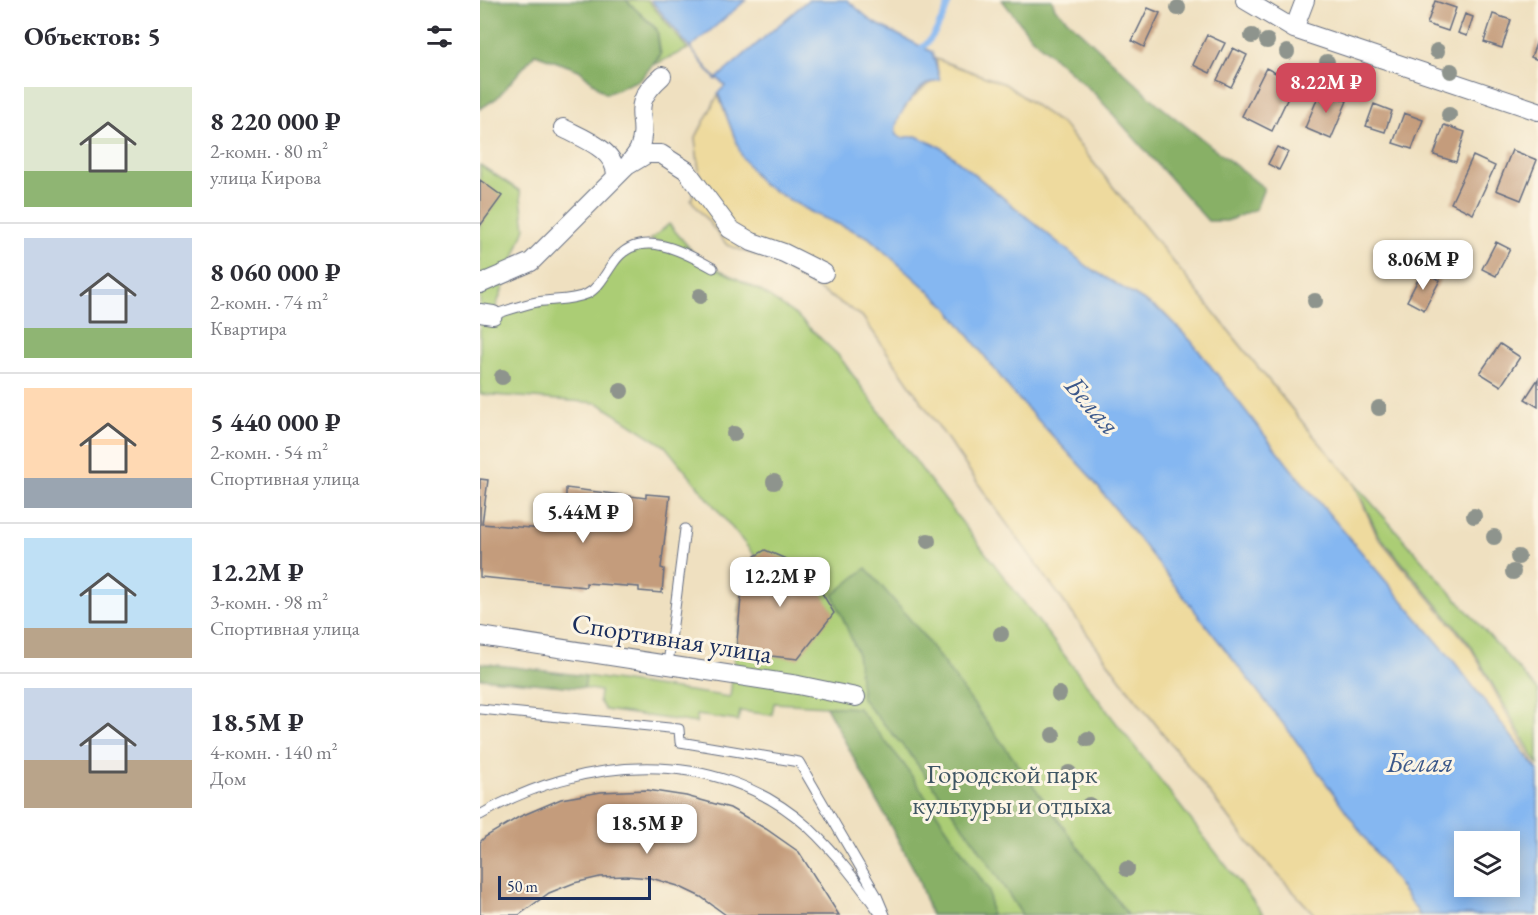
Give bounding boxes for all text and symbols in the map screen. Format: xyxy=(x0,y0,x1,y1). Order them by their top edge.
text: Объектов: 5 xyxy=(24,19,161,53)
icon: filters xyxy=(423,20,456,53)
pin: 8.22M ₽ xyxy=(1271,63,1381,114)
text: 8.22M ₽ xyxy=(1290,69,1362,95)
text: 8 220 000 ₽ xyxy=(210,104,341,138)
icon: home xyxy=(72,111,144,183)
text: 2-комн. · 80 m² xyxy=(210,138,328,164)
text: улица Кирова xyxy=(210,164,321,190)
pin: 8.06M ₽ xyxy=(1368,240,1478,291)
text: 8.06M ₽ xyxy=(1387,246,1459,272)
text: 8 060 000 ₽ xyxy=(210,255,341,289)
icon: home xyxy=(72,262,144,334)
text: 2-комн. · 74 m² xyxy=(210,289,328,315)
text: Квартира xyxy=(210,315,287,341)
water label: Белая xyxy=(1057,367,1129,442)
text: 5 440 000 ₽ xyxy=(210,405,341,439)
icon: home xyxy=(72,412,144,484)
text: 2-комн. · 54 m² xyxy=(210,439,328,465)
text: Спортивная улица xyxy=(210,465,360,491)
pin: 5.44M ₽ xyxy=(528,493,638,544)
text: 5.44M ₽ xyxy=(547,499,619,525)
text: 12.2M ₽ xyxy=(210,555,304,589)
pin: 12.2M ₽ xyxy=(725,557,835,608)
icon: home xyxy=(72,562,144,634)
text: 12.2M ₽ xyxy=(744,563,816,589)
text: 3-комн. · 98 m² xyxy=(210,589,328,615)
street label: Спортивная улица xyxy=(569,605,775,671)
text: Спортивная улица xyxy=(210,615,360,641)
text: 18.5M ₽ xyxy=(210,705,304,739)
icon: home xyxy=(72,712,144,784)
text: 4-комн. · 140 m² xyxy=(210,739,338,765)
water label: Белая xyxy=(1386,744,1453,780)
park label: Городской парк культуры и отдыха xyxy=(912,756,1112,822)
text: Дом xyxy=(210,765,246,791)
pin: 18.5M ₽ xyxy=(592,804,702,855)
text: 18.5M ₽ xyxy=(611,810,683,836)
map controls xyxy=(1454,831,1520,897)
button: layers xyxy=(1454,831,1520,897)
scale bar xyxy=(498,873,651,900)
text: 50 m xyxy=(507,876,538,897)

